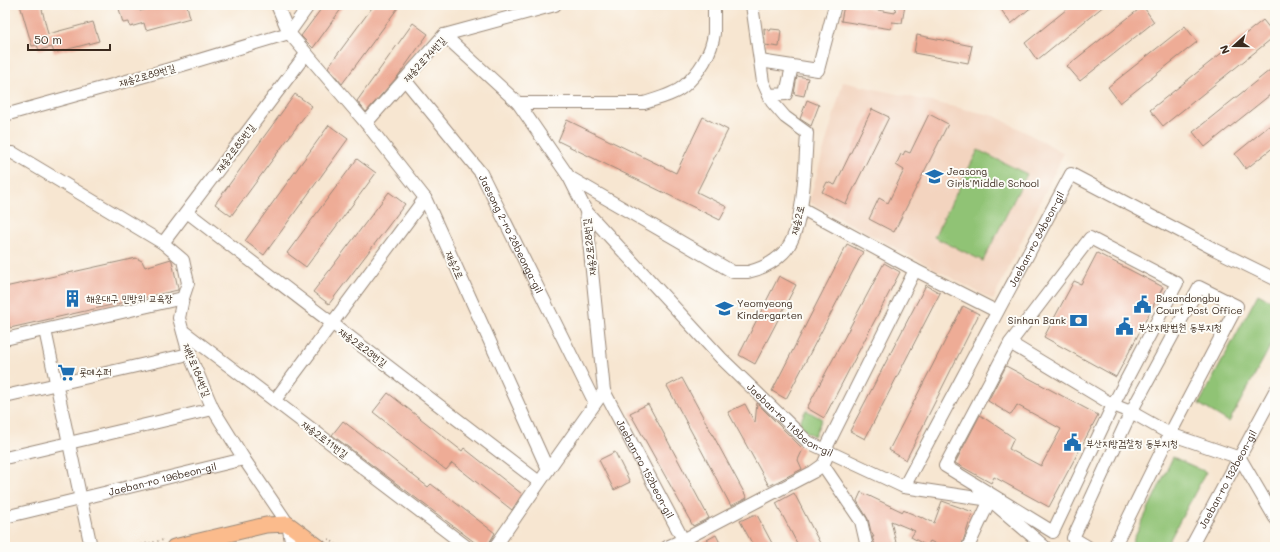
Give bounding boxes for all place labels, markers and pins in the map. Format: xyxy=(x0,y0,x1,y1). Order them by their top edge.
place label: Jeasong Girls'Middle School xyxy=(947,164,1039,190)
school or university icon: Jeasong Girls'Middle School xyxy=(924,167,944,187)
building icon: 해운대구 민방위 교육장 xyxy=(63,288,83,308)
place label: 해운대구 민방위 교육장 xyxy=(86,291,173,305)
place label: Busandongbu Court Post Office xyxy=(1156,291,1243,317)
public building icon: Busandongbu Court Post Office xyxy=(1133,294,1153,314)
place label: Yeomyeong Kindergarten xyxy=(737,296,802,322)
school or university icon: Yeomyeong Kindergarten xyxy=(714,299,734,319)
bank icon: Sinhan Bank xyxy=(1069,310,1089,330)
place label: Sinhan Bank xyxy=(1008,313,1066,327)
public building icon: 부산지방법원 동부지청 xyxy=(1115,317,1135,337)
place label: 부산지방법원 동부지청 xyxy=(1138,320,1222,334)
supermarket icon: 롯데수퍼 xyxy=(56,362,76,382)
place label: 롯데수퍼 xyxy=(79,365,111,379)
public building icon: 부산지방검찰청 동부지청 xyxy=(1063,433,1083,453)
place label: 부산지방검찰청 동부지청 xyxy=(1086,436,1178,450)

